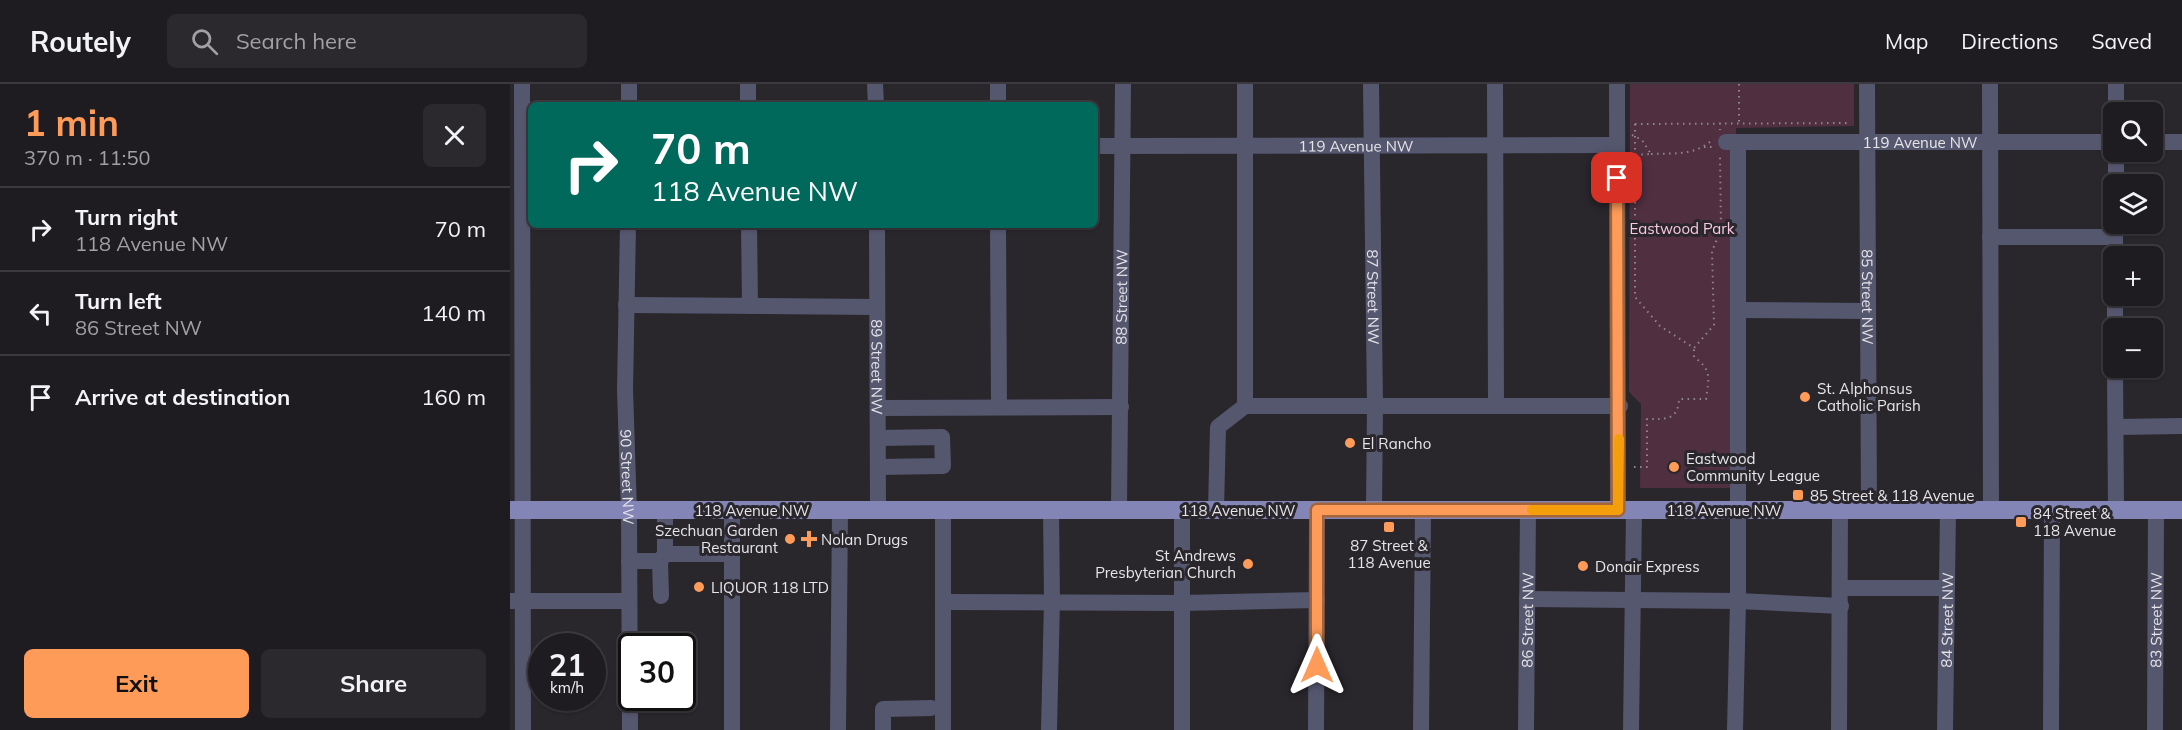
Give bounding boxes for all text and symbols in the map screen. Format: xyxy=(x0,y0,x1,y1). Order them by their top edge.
search box xyxy=(167,14,587,68)
text: Routely xyxy=(30,24,131,59)
icon: search xyxy=(188,25,221,58)
text: Search here xyxy=(236,27,357,55)
text: Map xyxy=(1885,28,1928,54)
text: Directions xyxy=(1961,28,2058,54)
text: Saved xyxy=(2091,28,2152,54)
text: 1 min xyxy=(24,100,119,145)
map controls xyxy=(2103,102,2163,378)
button: search xyxy=(2103,102,2163,162)
button: close xyxy=(423,104,486,167)
text: 70 m xyxy=(651,122,751,175)
icon: right xyxy=(552,126,630,204)
street label: 119 Avenue NW xyxy=(1862,133,1978,152)
street label: 119 Avenue NW xyxy=(1298,136,1414,155)
text: 370 m · 11:50 xyxy=(24,145,150,170)
pin xyxy=(1591,152,1642,203)
icon: arrive xyxy=(1600,161,1633,194)
text: 118 Avenue NW xyxy=(651,174,858,208)
button: layers xyxy=(2103,174,2163,234)
text: Turn right xyxy=(75,203,178,231)
icon: right xyxy=(24,213,57,246)
text: 70 m xyxy=(435,215,486,243)
park label: Eastwood Park xyxy=(1630,219,1735,238)
text: 118 Avenue NW xyxy=(75,231,228,256)
button: + xyxy=(2103,246,2163,306)
street label: 88 Street NW xyxy=(1111,249,1131,345)
street label: 87 Street NW xyxy=(1364,249,1384,345)
street label: 85 Street NW xyxy=(1858,249,1878,345)
text: Turn left xyxy=(75,287,162,315)
icon: left xyxy=(24,297,57,330)
text: 140 m xyxy=(421,299,486,327)
text: 86 Street NW xyxy=(75,315,202,340)
button: − xyxy=(2103,318,2163,378)
street label: 89 Street NW xyxy=(868,319,887,415)
place label: St. Alphonsus Catholic Parish xyxy=(1817,379,1921,415)
icon: arrive xyxy=(24,381,57,414)
text: Arrive at destination xyxy=(75,383,290,411)
text: 160 m xyxy=(421,383,486,411)
marker: St. Alphonsus Catholic Parish xyxy=(1798,390,1812,404)
street label: 90 Street NW xyxy=(617,429,639,525)
place label: El Rancho xyxy=(1362,434,1431,453)
marker: El Rancho xyxy=(1343,436,1357,450)
place label: Eastwood Community League xyxy=(1686,449,1820,485)
marker: Eastwood Community League xyxy=(1667,460,1681,474)
place label: 85 Street & 118 Avenue xyxy=(1810,486,1974,505)
marker: 85 Street & 118 Avenue xyxy=(1791,488,1805,502)
street label: 118 Avenue NW xyxy=(695,501,810,520)
street label: 118 Avenue NW xyxy=(1181,501,1296,520)
street label: 118 Avenue NW xyxy=(1667,501,1782,520)
place label: 84 Street & 118 Avenue xyxy=(2033,504,2116,540)
marker: 84 Street & 118 Avenue xyxy=(2014,515,2028,529)
marker: 87 Street & 118 Avenue xyxy=(1382,520,1396,534)
place label: Szechuan Garden Restaurant xyxy=(655,521,778,557)
place label: Nolan Drugs xyxy=(821,530,908,549)
marker: Szechuan Garden Restaurant xyxy=(783,532,797,546)
marker: Nolan Drugs xyxy=(802,532,816,546)
place label: 87 Street & 118 Avenue xyxy=(1347,536,1431,572)
place label: St Andrews Presbyterian Church xyxy=(1095,546,1236,582)
marker: St Andrews Presbyterian Church xyxy=(1241,557,1255,571)
place label: Donair Express xyxy=(1595,557,1700,576)
marker: Donair Express xyxy=(1576,559,1590,573)
street label: 86 Street NW xyxy=(1517,572,1537,668)
street label: 84 Street NW xyxy=(1936,572,1957,668)
street label: 83 Street NW xyxy=(2146,572,2165,668)
place label: LIQUOR 118 LTD xyxy=(711,578,829,597)
marker: LIQUOR 118 LTD xyxy=(692,580,706,594)
speed limit sign: 30 xyxy=(618,633,696,711)
position arrow xyxy=(1285,633,1349,697)
text: 21 xyxy=(549,646,585,684)
button: Exit xyxy=(24,649,249,718)
button: Share xyxy=(261,649,486,718)
text: km/h xyxy=(550,678,584,697)

